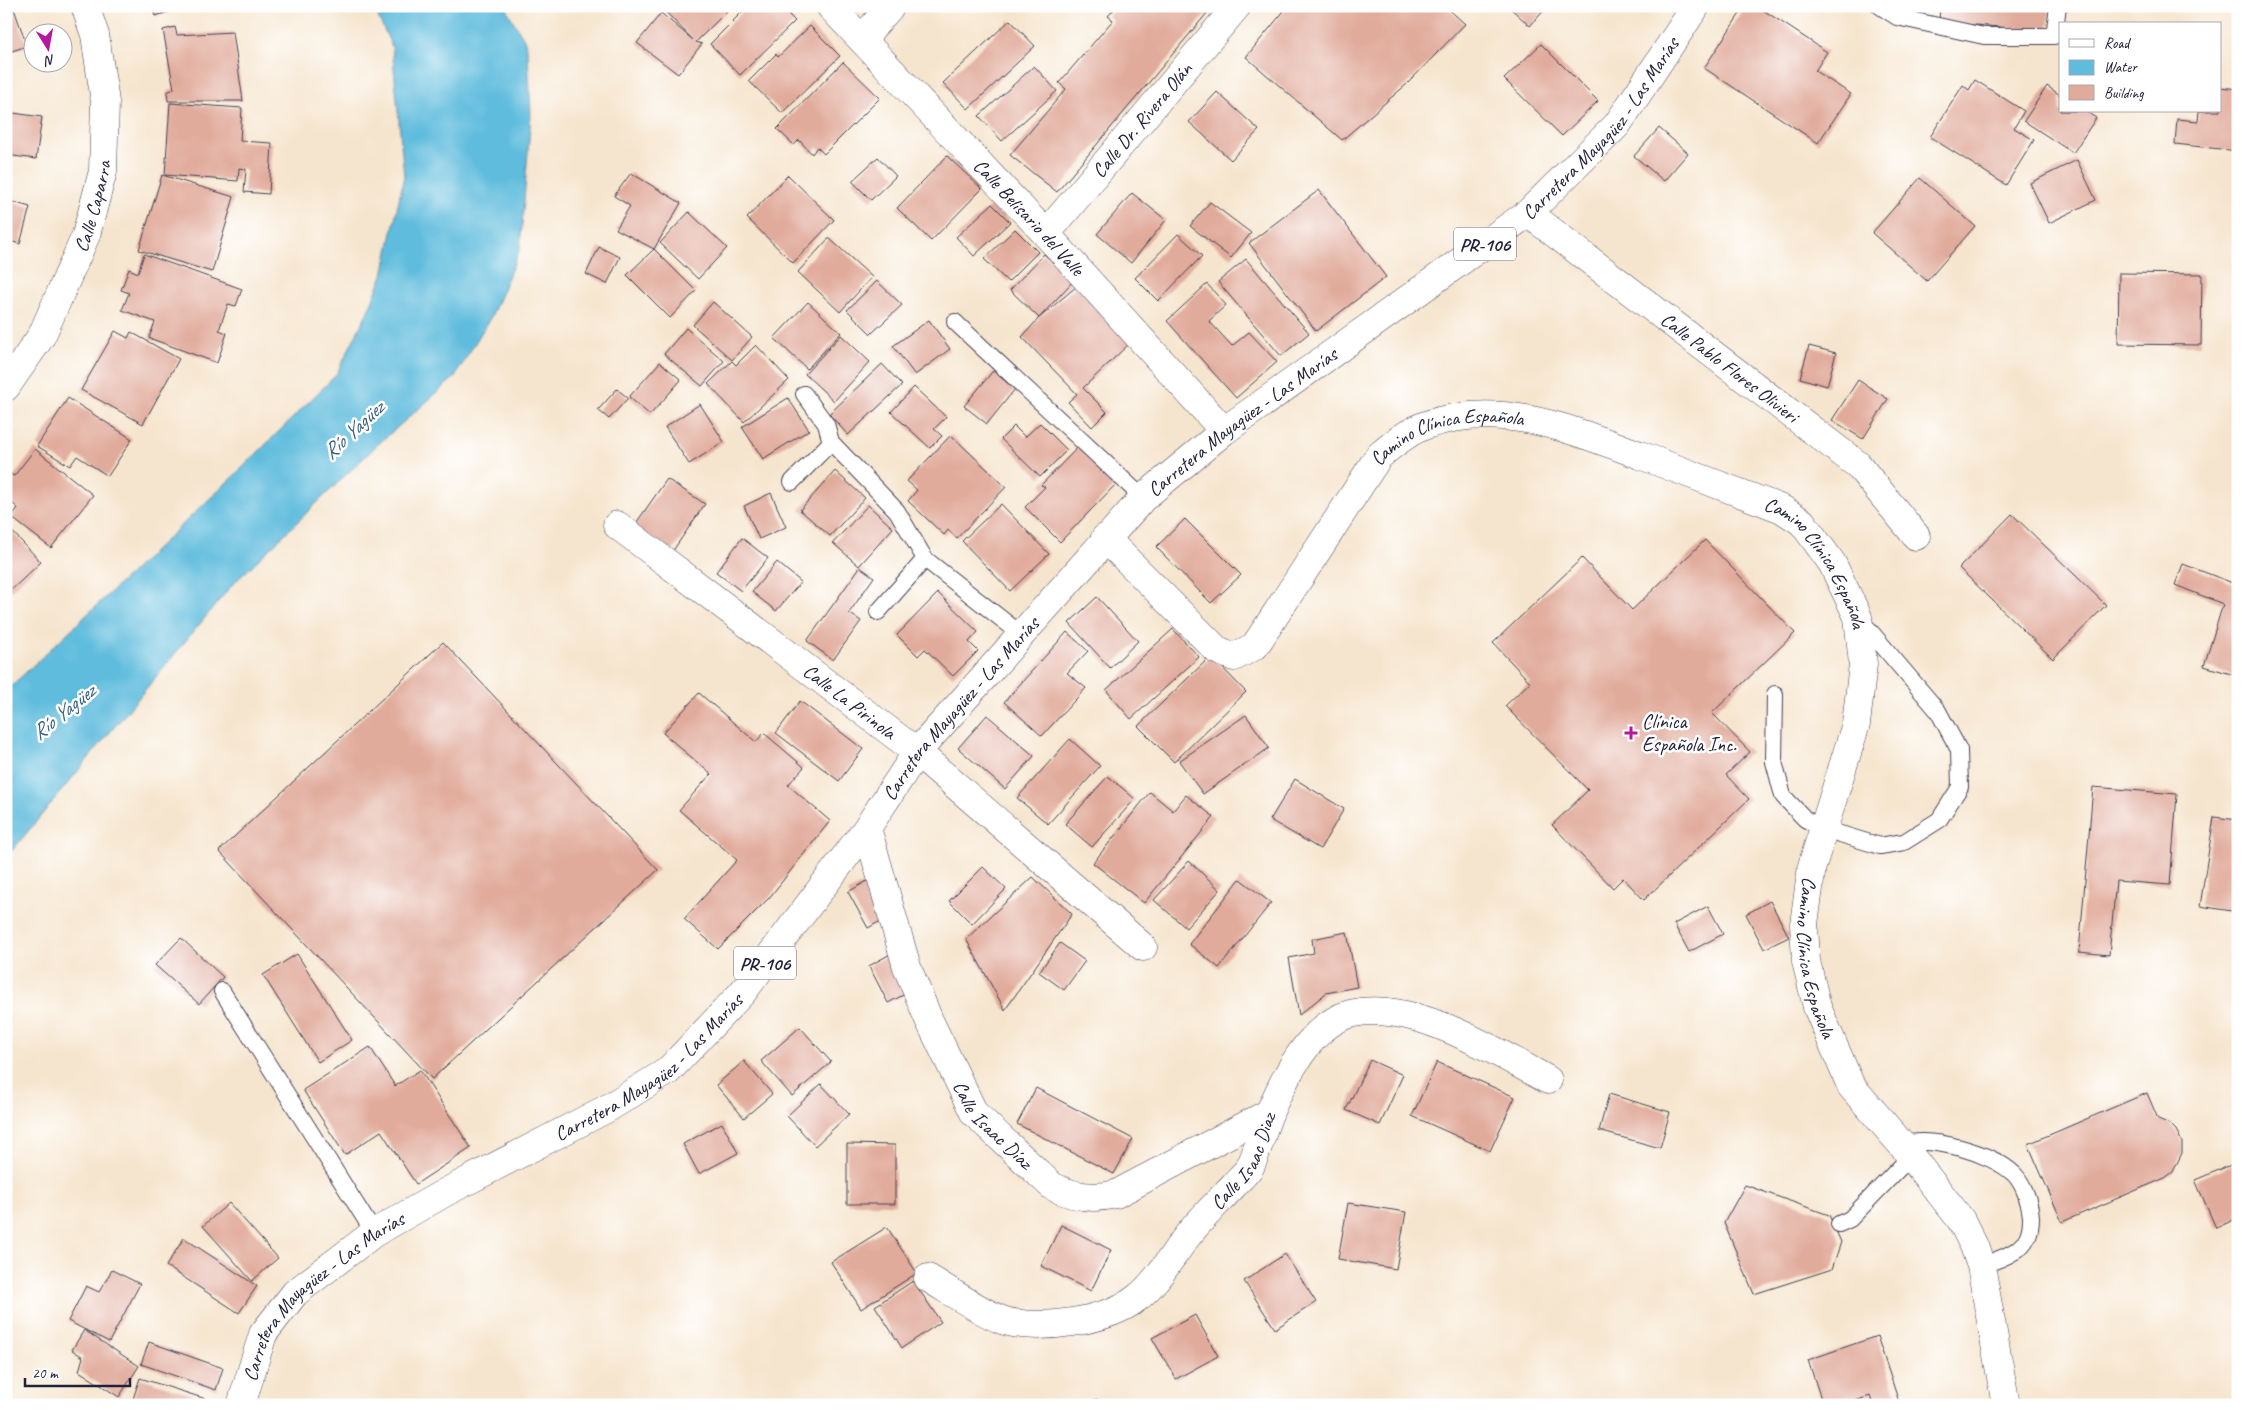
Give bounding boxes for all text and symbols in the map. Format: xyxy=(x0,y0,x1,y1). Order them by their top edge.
north arrow xyxy=(22,22,72,72)
legend xyxy=(2059,22,2222,112)
street label: Carretera Mayagüez - Las Marías xyxy=(1517,31,1686,225)
text: Road xyxy=(2104,34,2131,53)
text: N xyxy=(42,51,56,70)
street label: Calle Dr. Rivera Olán xyxy=(1087,56,1198,183)
text: Water xyxy=(2104,58,2138,77)
text: Building xyxy=(2104,84,2144,103)
street label: Calle Belisario del Valle xyxy=(968,153,1090,282)
street label: Calle Caparra xyxy=(68,159,116,256)
road number: PR-106 xyxy=(1454,228,1516,260)
street label: Calle Pablo Flores Olivieri xyxy=(1656,307,1805,430)
street label: Carretera Mayagüez - Las Marías xyxy=(1142,341,1344,502)
water label: Río Yagüez xyxy=(317,393,391,465)
street label: Camino Clínica Española xyxy=(1364,403,1528,470)
street label: Camino Clínica Española xyxy=(1761,491,1871,632)
street label: Carretera Mayagüez - Las Marías xyxy=(877,610,1046,805)
street label: Calle La Pirinola xyxy=(798,658,902,746)
water label: Río Yagüez xyxy=(26,677,103,745)
place label: Clínica Española Inc. xyxy=(1642,709,1736,757)
marker: Clínica Española Inc. xyxy=(1624,726,1638,740)
street label: Camino Clínica Española xyxy=(1791,875,1842,1044)
road number: PR-106 xyxy=(734,946,796,980)
street label: Carretera Mayagüez - Las Marías xyxy=(550,987,750,1147)
street label: Calle Isaac Díaz xyxy=(947,1077,1040,1176)
street label: Calle Isaac Diaz xyxy=(1205,1108,1282,1215)
street label: Carretera Mayagüez - Las Marías xyxy=(237,1205,410,1384)
scale bar xyxy=(25,1356,130,1388)
text: 20 m xyxy=(32,1364,59,1383)

